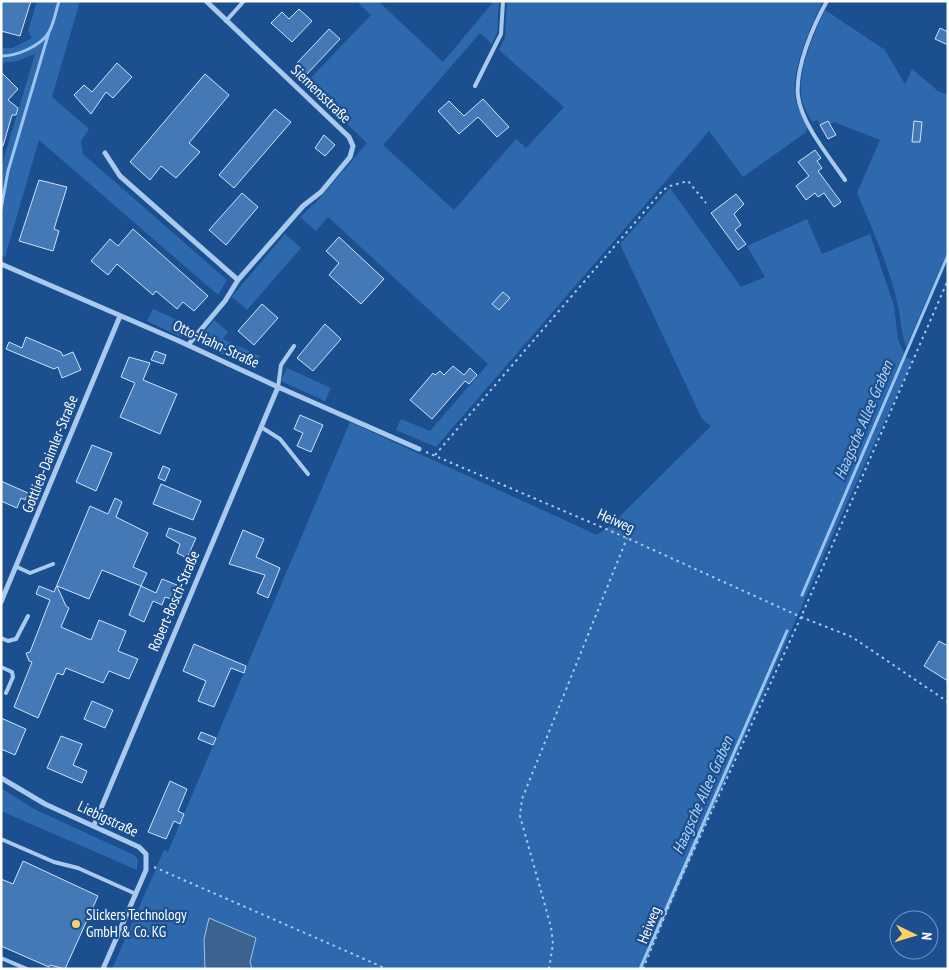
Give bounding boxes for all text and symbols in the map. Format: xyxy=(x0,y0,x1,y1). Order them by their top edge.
street label: Siemensstraße xyxy=(287,60,355,127)
street label: Otto-Hahn-Straße xyxy=(170,315,262,372)
water label: Haagsche Allee Graben xyxy=(829,357,897,482)
street label: Gottlieb-Daimler-Straße xyxy=(17,392,82,515)
street label: Heiweg xyxy=(595,504,638,537)
street label: Robert-Bosch-Straße xyxy=(144,548,203,654)
water label: Haagsche Allee Graben xyxy=(667,732,737,857)
street label: Liebigstraße xyxy=(75,796,142,841)
street label: Heiweg xyxy=(632,903,665,946)
place label: Slickers Technology GmbH & Co. KG xyxy=(86,905,187,941)
north arrow xyxy=(889,910,939,960)
marker: Slickers Technology GmbH & Co. KG xyxy=(70,918,82,930)
text: N xyxy=(918,932,936,941)

